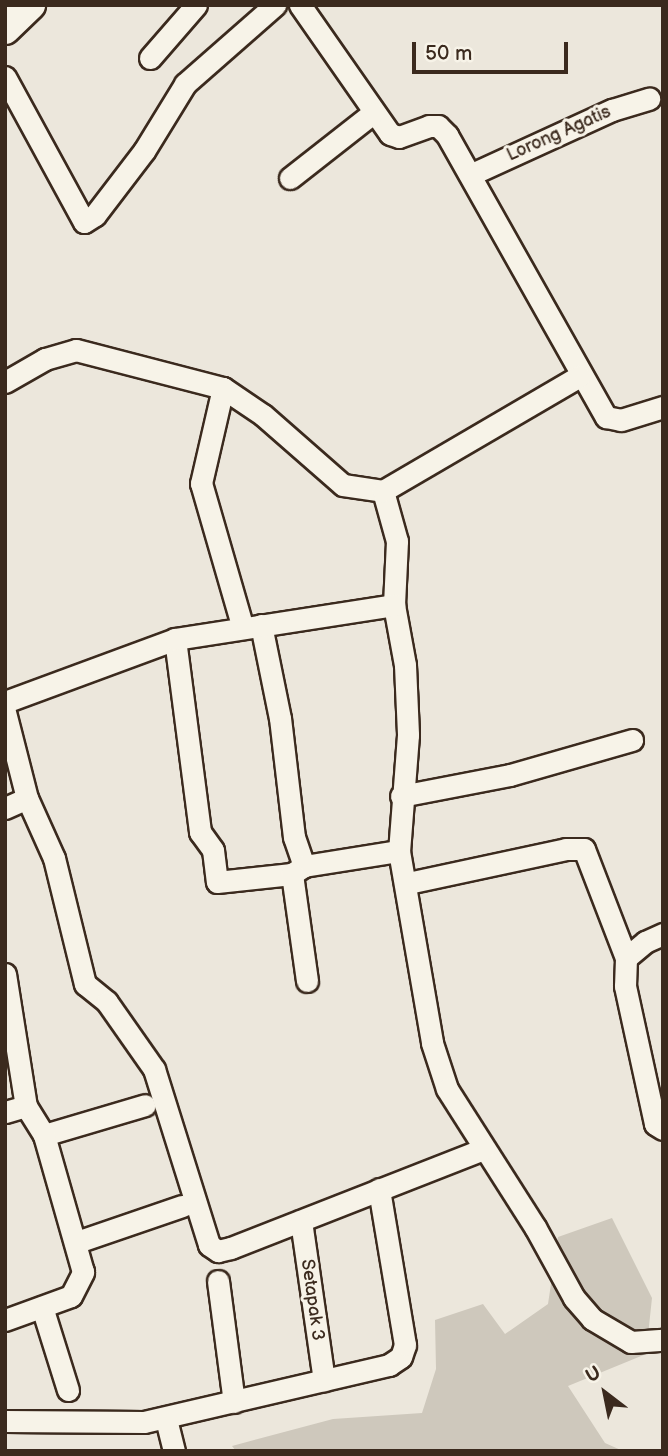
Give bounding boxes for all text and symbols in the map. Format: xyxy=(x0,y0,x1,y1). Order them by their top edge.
scale bar xyxy=(416,28,572,72)
text: 50 m xyxy=(425,41,472,66)
street label: Lorong Agatis xyxy=(504,101,614,167)
street label: Setapak 3 xyxy=(296,1258,328,1342)
north arrow xyxy=(570,1358,640,1428)
text: U xyxy=(582,1361,605,1388)

